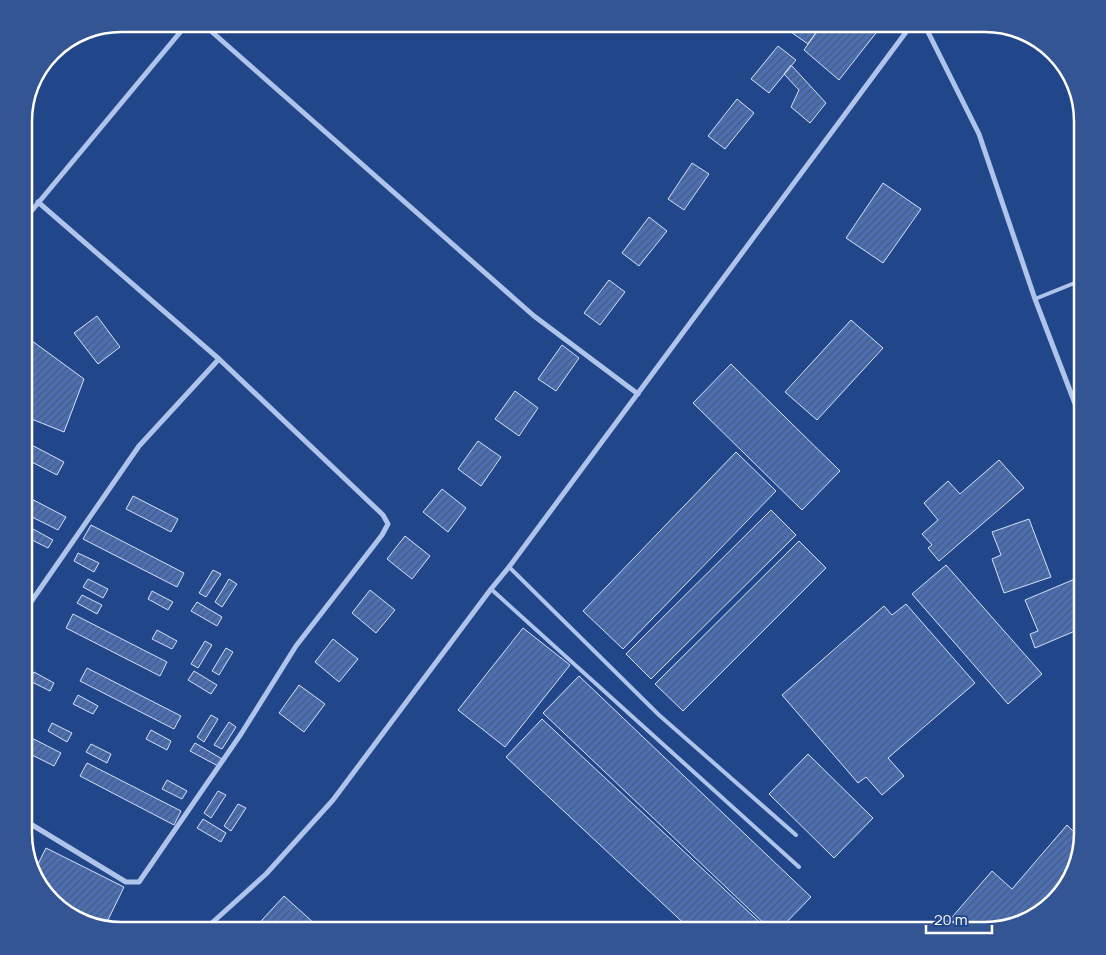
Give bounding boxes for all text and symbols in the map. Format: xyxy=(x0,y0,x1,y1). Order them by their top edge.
scale bar xyxy=(926,902,992,934)
text: 20 m xyxy=(934,909,967,930)

